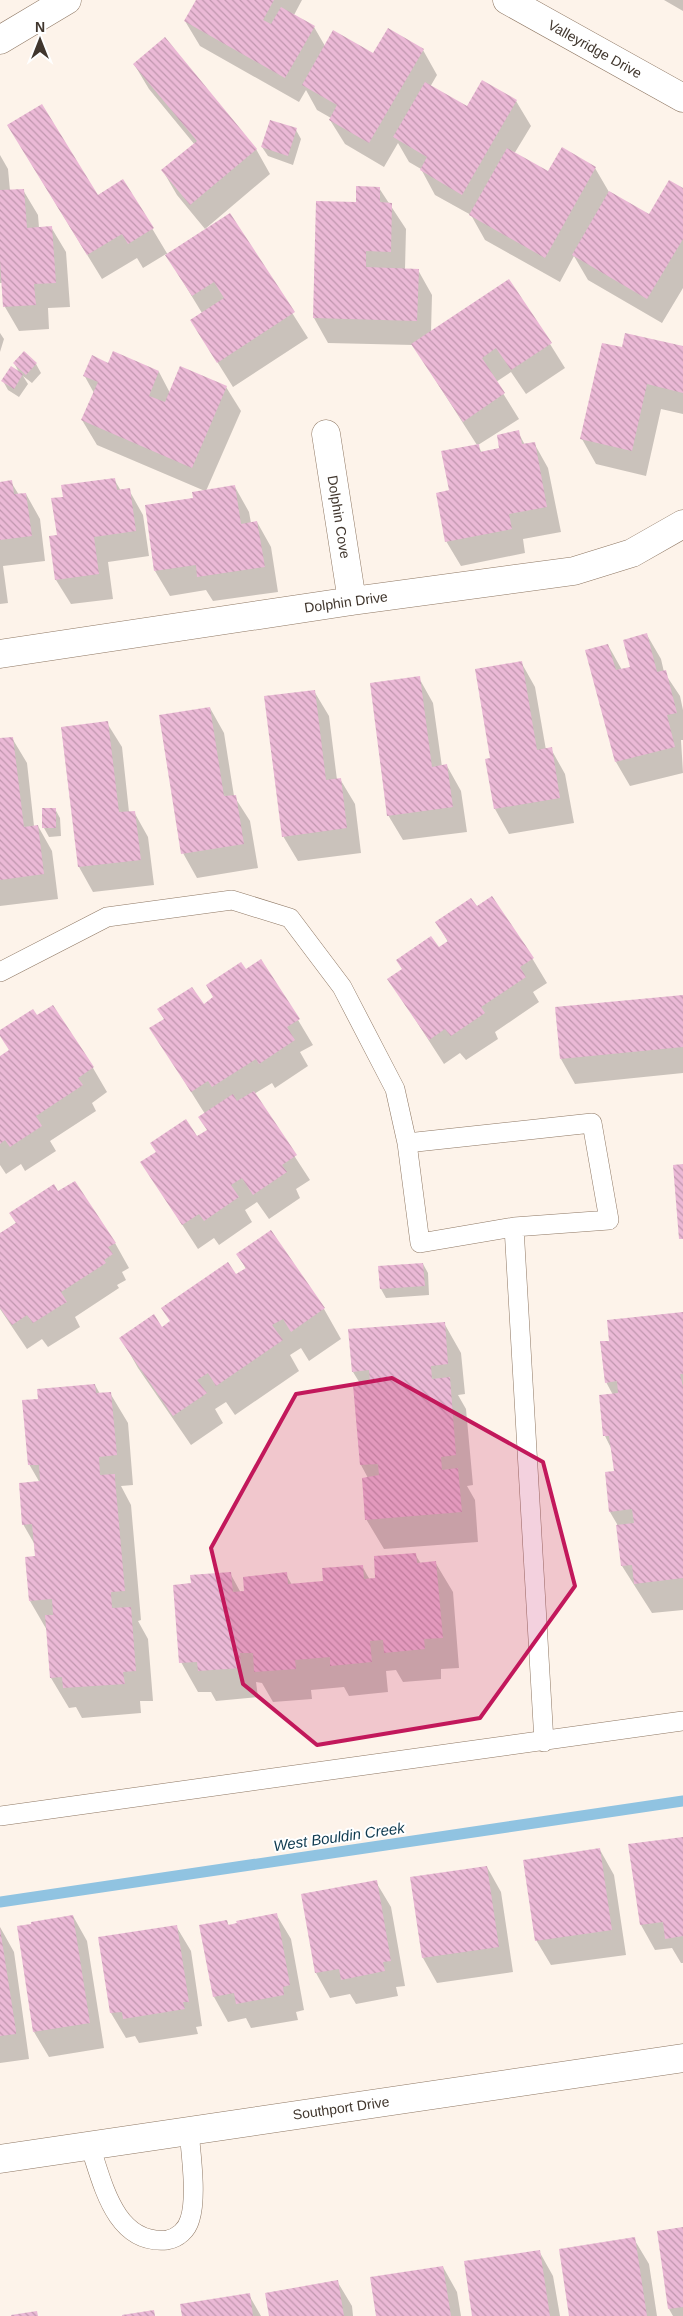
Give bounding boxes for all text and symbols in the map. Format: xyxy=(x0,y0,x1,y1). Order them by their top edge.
north arrow xyxy=(15,15,65,65)
street label: Valleyridge Drive xyxy=(545,17,645,82)
text: N xyxy=(35,19,45,35)
street label: Dolphin Cove xyxy=(325,474,354,560)
street label: Dolphin Drive xyxy=(303,588,389,616)
water label: West Bouldin Creek xyxy=(272,1819,407,1854)
street label: Southport Drive xyxy=(292,2093,390,2123)

